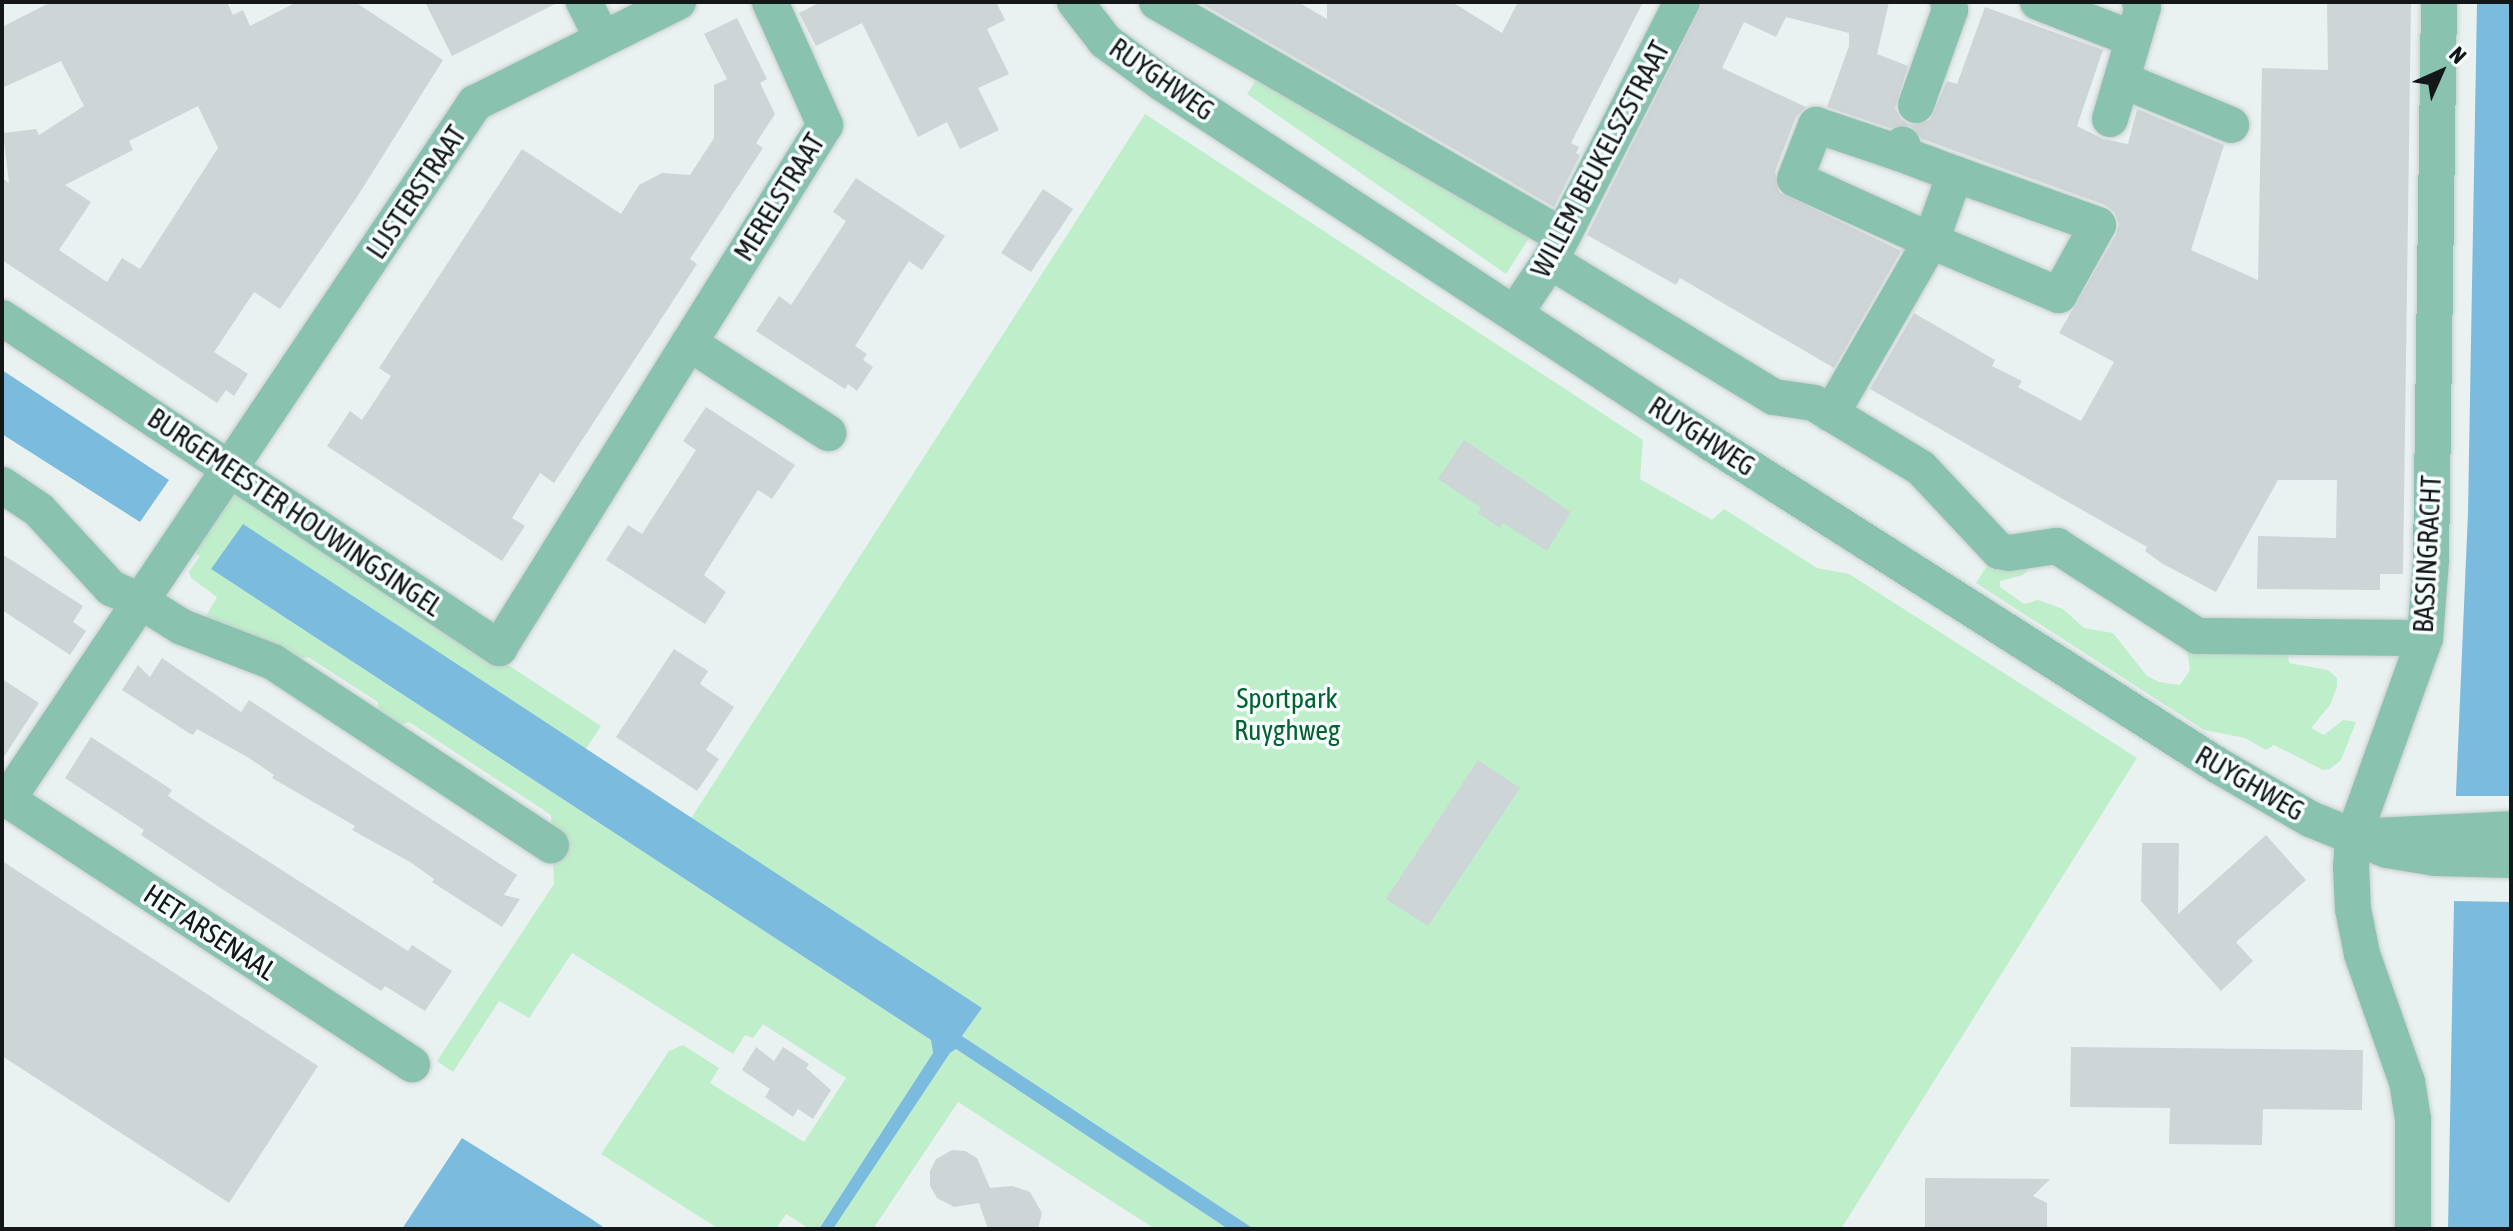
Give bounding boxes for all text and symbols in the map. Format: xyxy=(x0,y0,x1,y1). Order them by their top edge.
street label: RUYGHWEG xyxy=(1103,31,1221,127)
north arrow xyxy=(2401,32,2481,112)
street label: WILLEM BEUKELSZSTRAAT xyxy=(1523,35,1677,283)
text: N xyxy=(2444,41,2472,69)
street label: LIJSTERSTRAAT xyxy=(359,119,473,265)
street label: MERELSTRAAT xyxy=(727,127,831,267)
street label: RUYGHWEG xyxy=(1642,389,1762,483)
street label: BURGEMEESTER HOUWINGSINGEL xyxy=(141,401,449,623)
street label: BASSINGRACHT xyxy=(2406,474,2448,634)
park label: Sportpark Ruyghweg xyxy=(1234,681,1340,747)
street label: RUYGHWEG xyxy=(2190,738,2310,828)
street label: HET ARSENAAL xyxy=(138,877,282,987)

